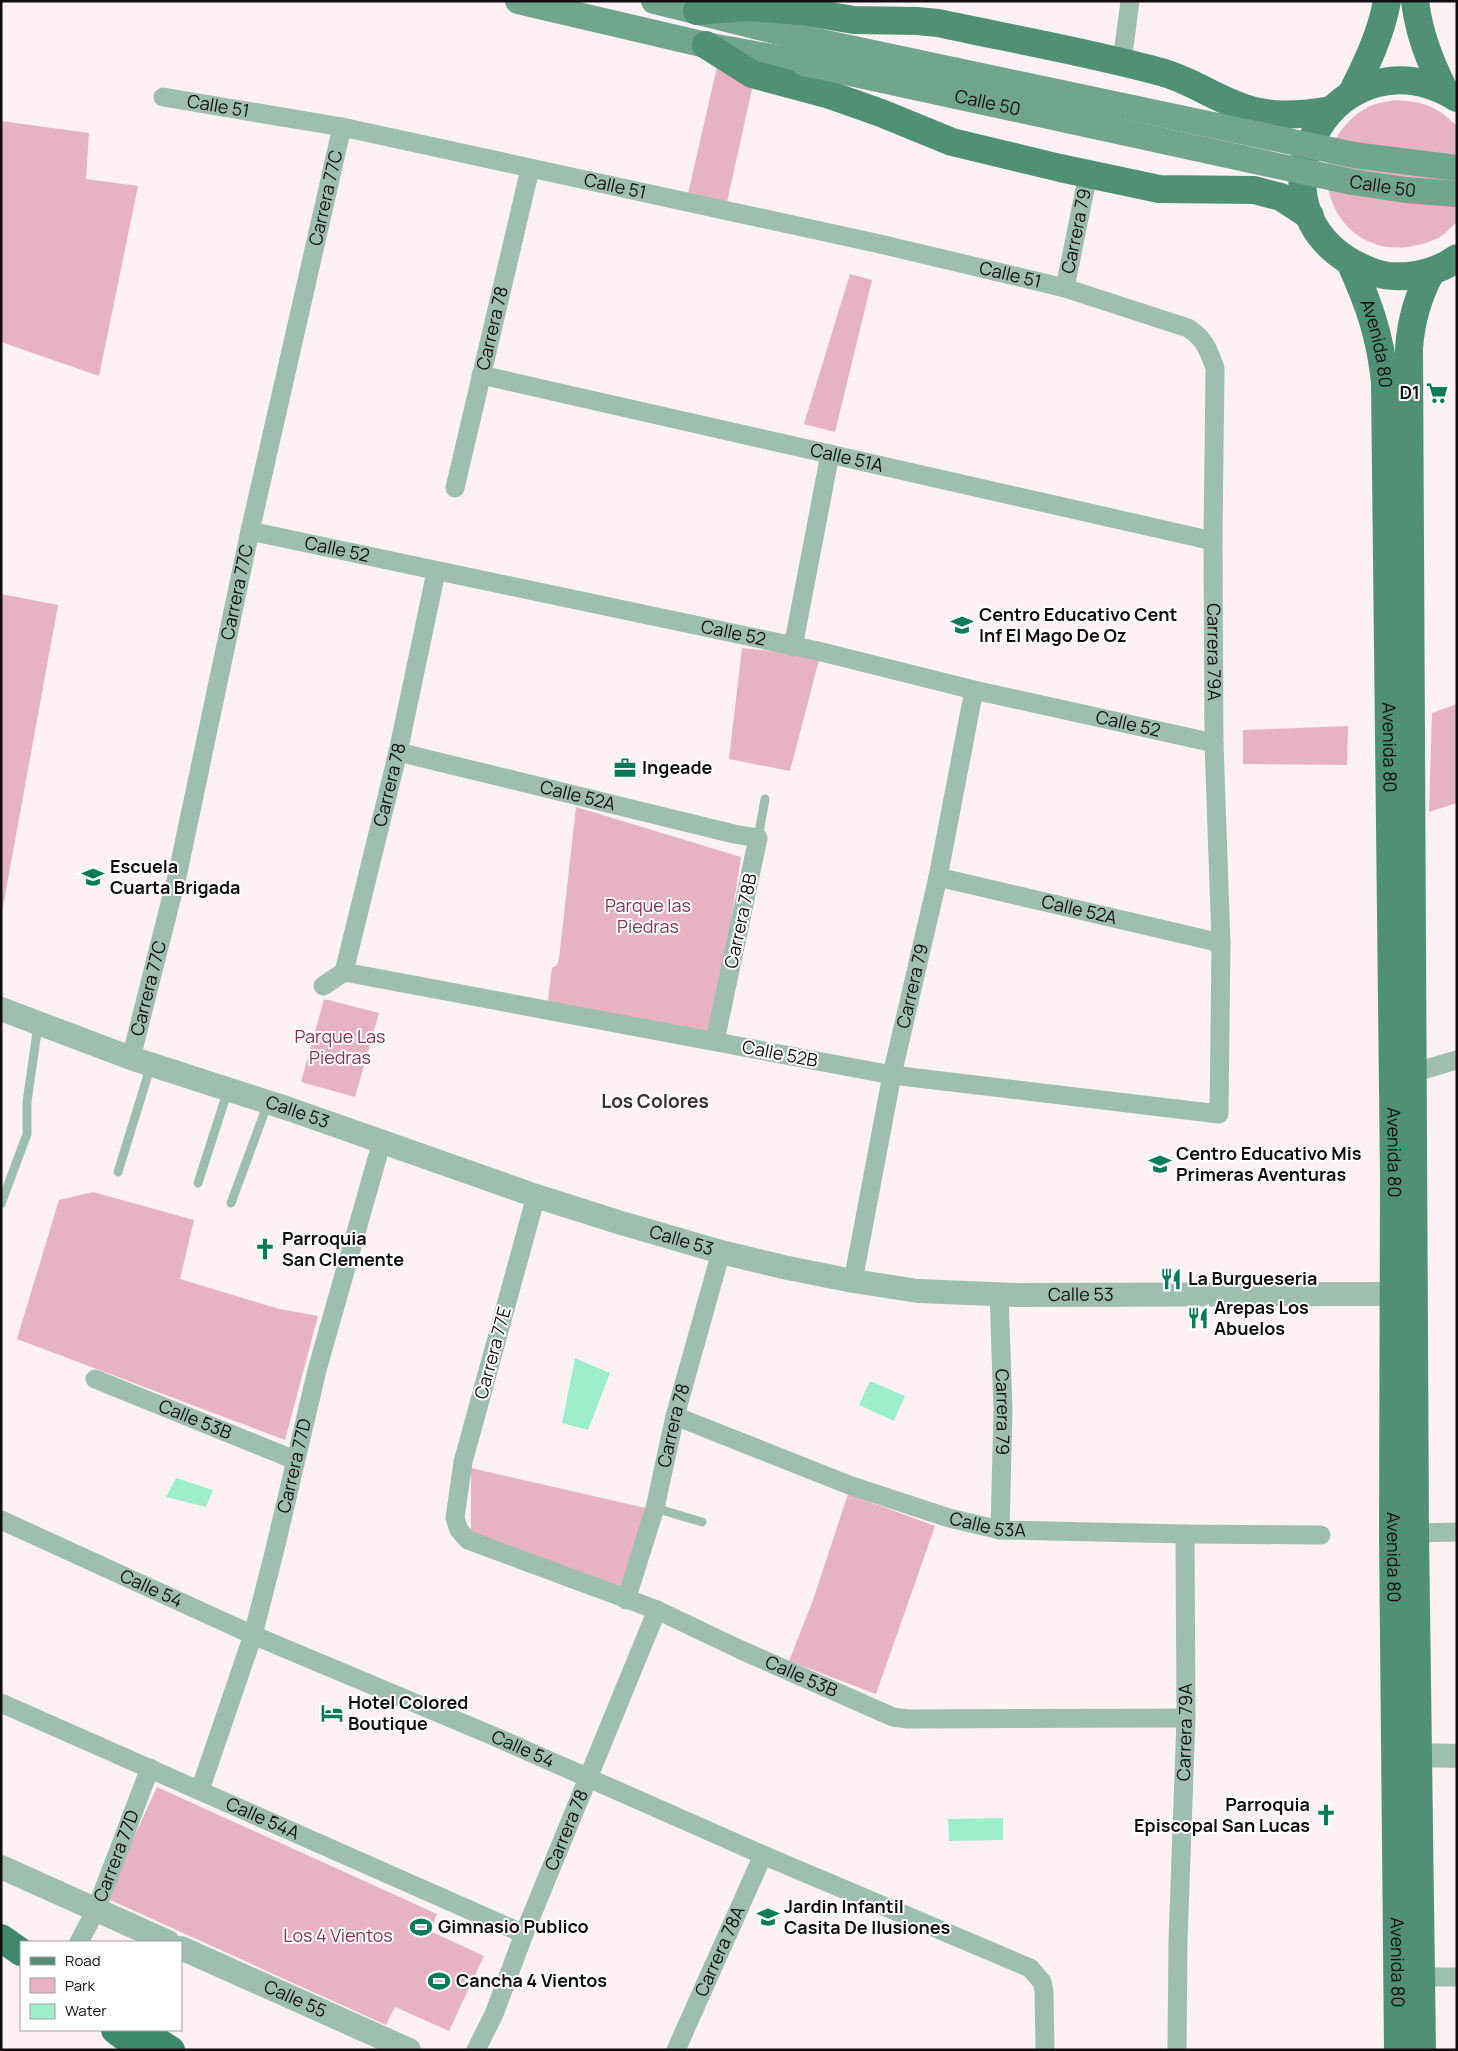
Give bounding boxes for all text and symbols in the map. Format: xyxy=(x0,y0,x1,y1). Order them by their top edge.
street label: Calle 50 xyxy=(953,83,1023,121)
street label: Calle 51 xyxy=(185,88,251,122)
street label: Carrera 77C xyxy=(302,147,347,248)
street label: Calle 51 xyxy=(582,167,649,204)
street label: Calle 50 xyxy=(1348,169,1417,202)
street label: Carrera 79 xyxy=(1055,186,1096,276)
street label: Calle 51 xyxy=(977,255,1044,293)
street label: Carrera 78 xyxy=(470,284,513,372)
street label: Avenida 80 xyxy=(1356,295,1398,388)
place label: D1 xyxy=(1400,380,1420,404)
supermarket icon: D1 xyxy=(1424,380,1450,406)
street label: Calle 51A xyxy=(808,437,886,477)
street label: Calle 52 xyxy=(303,530,372,567)
street label: Carrera 77C xyxy=(214,542,258,642)
place label: Centro Educativo Cent Inf El Mago De Oz xyxy=(979,602,1177,647)
street label: Carrera 79A xyxy=(1202,603,1227,701)
school or university icon: Centro Educativo Cent Inf El Mago De Oz xyxy=(949,612,975,638)
street label: Calle 52 xyxy=(699,614,768,651)
street label: Avenida 80 xyxy=(1378,702,1403,793)
street label: Calle 52 xyxy=(1094,704,1163,742)
street label: Carrera 78 xyxy=(367,741,411,829)
office icon: Ingeade xyxy=(612,755,638,781)
place label: Ingeade xyxy=(642,755,713,779)
street label: Calle 52A xyxy=(538,774,619,816)
place label: Escuela Cuarta Brigada xyxy=(110,854,240,899)
school or university icon: Escuela Cuarta Brigada xyxy=(80,864,106,890)
street label: Carrera 78B xyxy=(718,871,762,970)
street label: Calle 52A xyxy=(1039,889,1120,929)
park label: Parque las Piedras xyxy=(605,893,691,938)
street label: Carrera 77C xyxy=(124,938,171,1038)
street label: Carrera 79 xyxy=(890,941,933,1031)
park label: Parque Las Piedras xyxy=(294,1024,386,1069)
street label: Calle 52B xyxy=(740,1034,820,1072)
district label: Los Colores xyxy=(601,1088,709,1114)
street label: Calle 53 xyxy=(263,1089,333,1133)
street label: Avenida 80 xyxy=(1382,1107,1407,1198)
place label: Centro Educativo Mis Primeras Aventuras xyxy=(1176,1141,1362,1186)
school or university icon: Centro Educativo Mis Primeras Aventuras xyxy=(1147,1151,1173,1177)
street label: Calle 53 xyxy=(647,1219,717,1260)
place label: Parroquia San Clemente xyxy=(282,1226,404,1271)
church icon: Parroquia San Clemente xyxy=(252,1236,278,1262)
restaurant icon: La Burgueseria xyxy=(1158,1266,1184,1292)
place label: La Burgueseria xyxy=(1188,1266,1317,1290)
street label: Calle 53 xyxy=(1048,1282,1114,1306)
place label: Arepas Los Abuelos xyxy=(1214,1295,1309,1340)
street label: Carrera 77E xyxy=(468,1304,516,1402)
restaurant icon: Arepas Los Abuelos xyxy=(1185,1305,1211,1331)
street label: Carrera 79 xyxy=(991,1368,1016,1455)
street label: Carrera 78 xyxy=(651,1381,695,1469)
street label: Calle 53B xyxy=(155,1393,236,1444)
street label: Carrera 77D xyxy=(271,1416,316,1515)
street label: Calle 53A xyxy=(947,1506,1027,1542)
street label: Avenida 80 xyxy=(1382,1512,1407,1603)
street label: Calle 54 xyxy=(116,1563,187,1612)
street label: Calle 53B xyxy=(762,1649,842,1702)
street label: Carrera 79A xyxy=(1171,1683,1197,1781)
place label: Hotel Colored Boutique xyxy=(348,1690,468,1735)
hotel icon: Hotel Colored Boutique xyxy=(319,1700,345,1726)
street label: Calle 54 xyxy=(488,1724,559,1773)
street label: Carrera 78 xyxy=(538,1786,593,1874)
street label: Calle 54A xyxy=(222,1791,304,1845)
place label: Parroquia Episcopal San Lucas xyxy=(1134,1792,1310,1837)
church icon: Parroquia Episcopal San Lucas xyxy=(1313,1802,1339,1828)
street label: Carrera 77D xyxy=(87,1806,144,1905)
place label: Jardin Infantil Casita De Ilusiones xyxy=(784,1894,950,1939)
street label: Carrera 78A xyxy=(688,1901,750,2000)
school or university icon: Jardin Infantil Casita De Ilusiones xyxy=(755,1904,781,1930)
sports icon: Gimnasio Publico xyxy=(408,1914,434,1940)
place label: Gimnasio Publico xyxy=(438,1914,589,1938)
street label: Avenida 80 xyxy=(1386,1917,1411,2008)
park label: Los 4 Vientos xyxy=(283,1923,393,1947)
legend xyxy=(20,1941,182,2031)
text: Road xyxy=(65,1950,101,1971)
sports icon: Cancha 4 Vientos xyxy=(426,1968,452,1994)
place label: Cancha 4 Vientos xyxy=(456,1968,607,1992)
street label: Calle 55 xyxy=(260,1974,331,2023)
text: Park xyxy=(65,1975,95,1996)
text: Water xyxy=(65,2000,107,2021)

